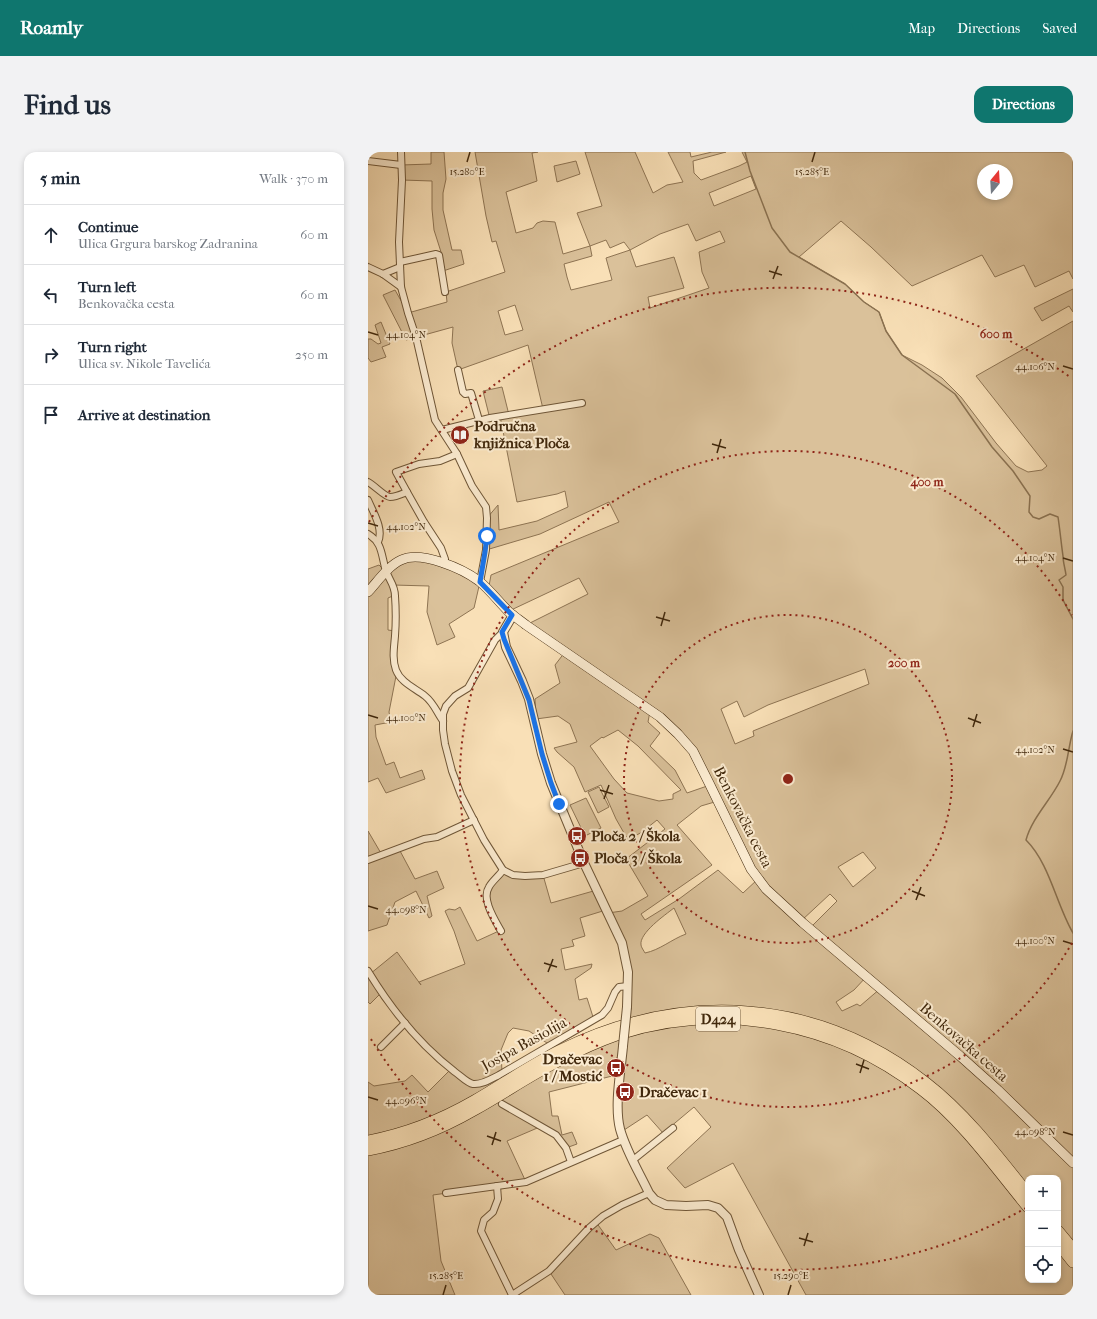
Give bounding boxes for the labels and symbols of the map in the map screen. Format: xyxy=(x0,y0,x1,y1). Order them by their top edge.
north arrow xyxy=(977,164,1013,200)
text: 15.280°E xyxy=(449,166,485,178)
text: 15.285°E xyxy=(795,166,829,178)
text: 600 m xyxy=(980,327,1013,341)
text: 44.104°N xyxy=(386,329,426,341)
text: 44.106°N xyxy=(1015,361,1055,373)
place label: Područna knjižnica Ploča xyxy=(473,417,570,452)
library icon: Područna knjižnica Ploča xyxy=(449,424,471,446)
text: 400 m xyxy=(910,475,944,490)
text: 44.102°N xyxy=(386,521,426,533)
route start xyxy=(478,527,496,545)
text: 44.104°N xyxy=(1015,552,1055,564)
text: 200 m xyxy=(888,656,921,670)
text: 44.100°N xyxy=(386,712,426,724)
text: 44.102°N xyxy=(1015,744,1055,756)
street label: Benkovačka cesta xyxy=(710,763,777,872)
centre of rings xyxy=(781,772,795,786)
route end xyxy=(550,795,568,813)
bus stop icon: Ploča 2 / Škola xyxy=(566,825,588,847)
place label: Ploča 2 / Škola xyxy=(591,827,681,845)
bus stop icon: Ploča 3 / Škola xyxy=(569,847,591,869)
place label: Ploča 3 / Škola xyxy=(594,849,683,867)
text: 44.098°N xyxy=(385,904,427,916)
text: 44.100°N xyxy=(1015,935,1055,947)
street label: Benkovačka cesta xyxy=(916,999,1013,1086)
road number: D424 xyxy=(696,1007,740,1031)
street label: Josipa Basiolija xyxy=(477,1013,571,1075)
place label: Dračevac 1 / Mostić xyxy=(542,1050,602,1085)
bus stop icon: Dračevac 1 / Mostić xyxy=(605,1057,627,1079)
bus stop icon: Dračevac 1 xyxy=(614,1081,636,1103)
place label: Dračevac 1 xyxy=(639,1083,707,1101)
text: 44.096°N xyxy=(385,1095,427,1107)
text: 44.098°N xyxy=(1014,1126,1056,1138)
text: 15.285°E xyxy=(429,1270,463,1282)
text: 15.290°E xyxy=(773,1270,809,1282)

